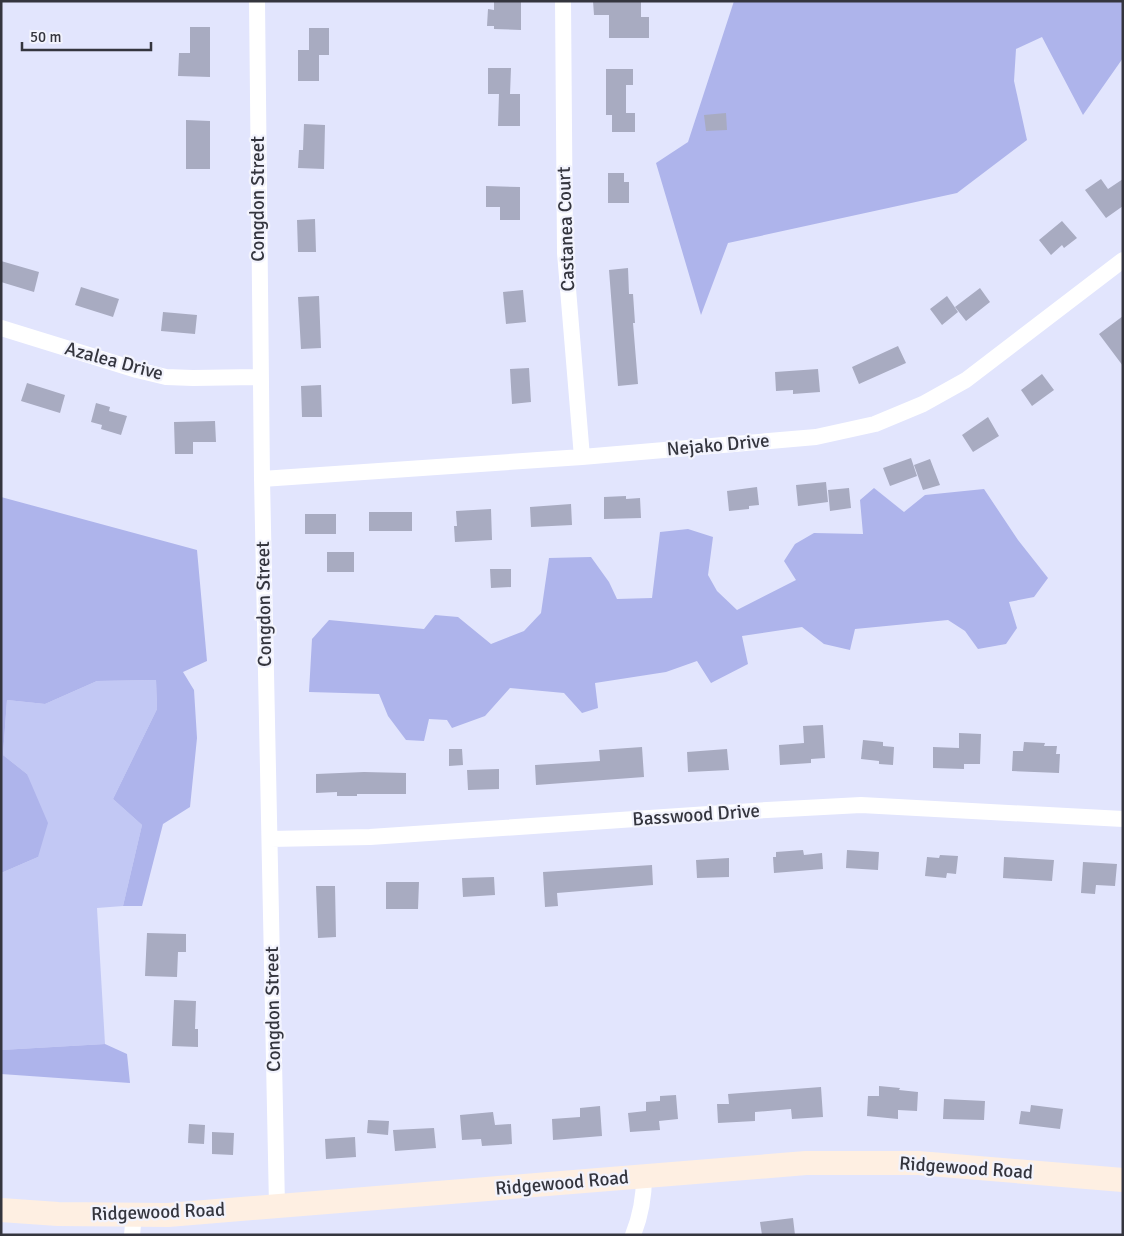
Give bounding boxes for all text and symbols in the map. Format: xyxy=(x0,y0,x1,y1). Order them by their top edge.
scale bar xyxy=(22,20,151,52)
text: 50 m xyxy=(30,28,61,46)
street label: Congdon Street xyxy=(246,136,270,262)
street label: Castanea Court xyxy=(552,166,580,292)
street label: Azalea Drive xyxy=(62,336,166,386)
street label: Nejako Drive xyxy=(666,429,770,461)
street label: Congdon Street xyxy=(251,541,277,667)
street label: Basswood Drive xyxy=(631,799,761,831)
street label: Congdon Street xyxy=(260,946,286,1072)
street label: Ridgewood Road xyxy=(898,1151,1034,1185)
street label: Ridgewood Road xyxy=(494,1165,630,1201)
street label: Ridgewood Road xyxy=(91,1198,225,1226)

